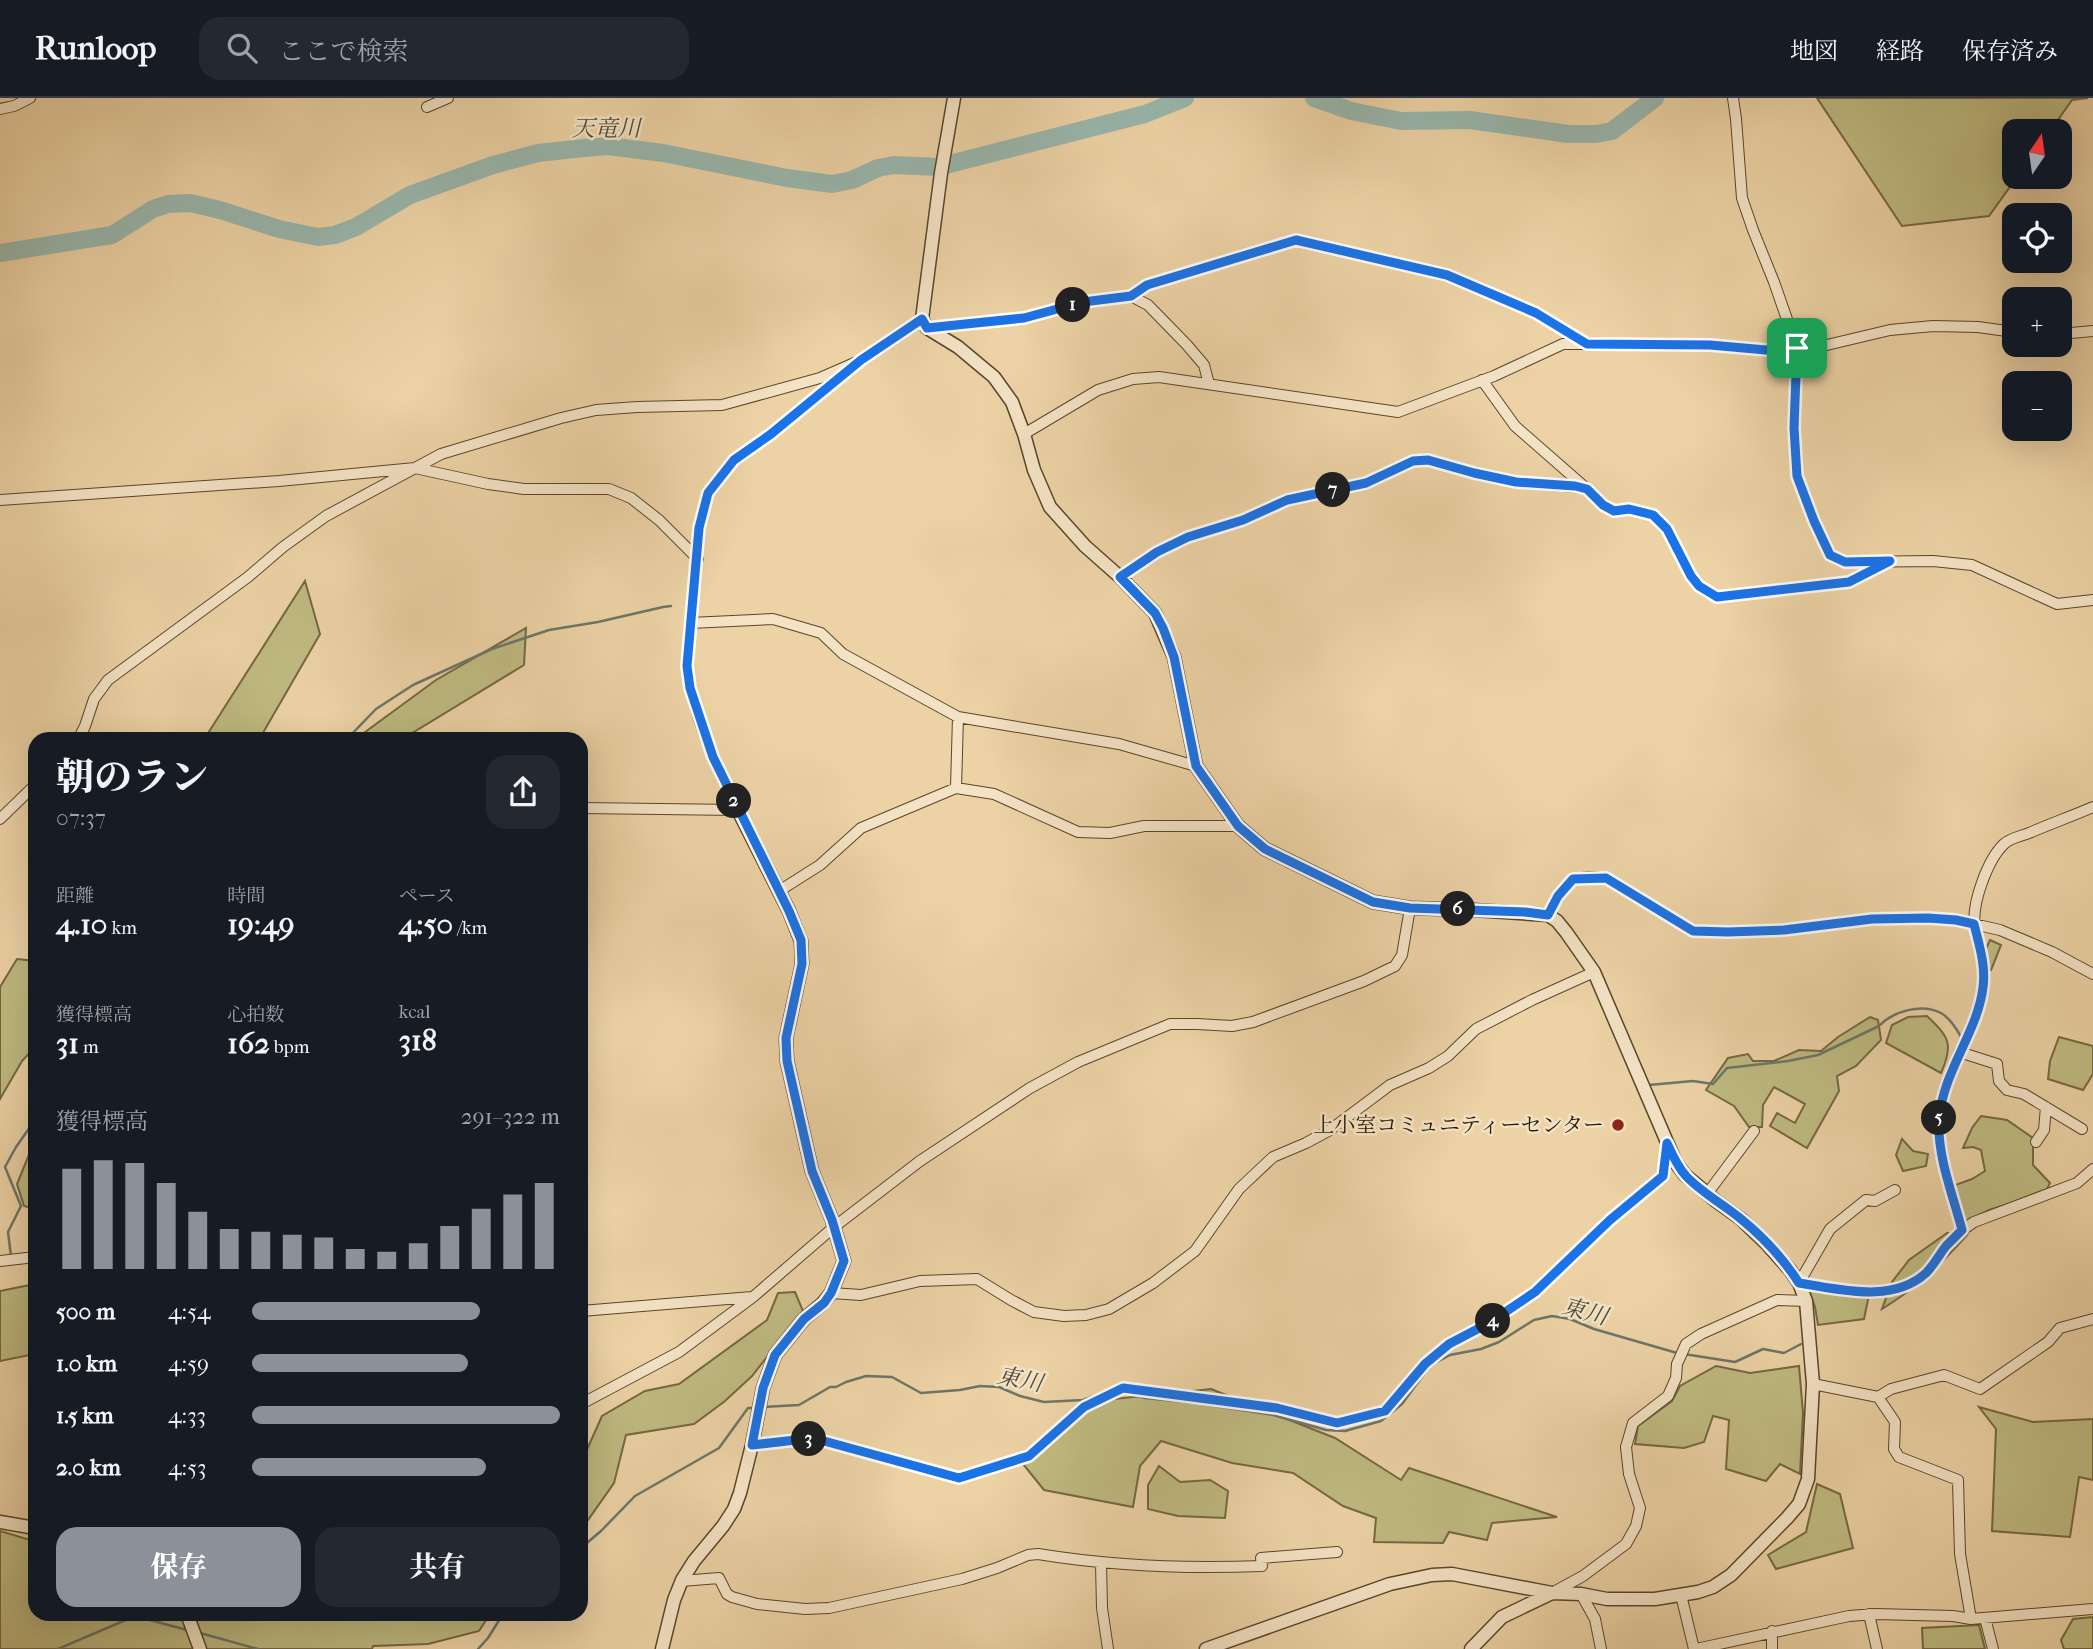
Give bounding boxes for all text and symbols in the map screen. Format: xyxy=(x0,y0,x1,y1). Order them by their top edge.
search box xyxy=(199,17,689,80)
text: Runloop xyxy=(35,29,157,68)
icon: search xyxy=(223,29,261,67)
text: ここで検索 xyxy=(279,36,409,67)
text: 地図 xyxy=(1790,37,1838,65)
text: 経路 xyxy=(1876,37,1924,65)
text: 保存済み xyxy=(1962,37,2058,65)
water label: 天竜川 xyxy=(572,115,644,142)
north arrow xyxy=(2002,119,2072,189)
map controls xyxy=(2002,119,2072,441)
button: locate xyxy=(2002,203,2072,273)
button: + xyxy=(2002,287,2072,357)
pin: 1 xyxy=(1056,288,1090,322)
text: 1 xyxy=(1069,293,1076,315)
pin xyxy=(1767,318,1827,378)
icon: arrive xyxy=(1778,329,1816,367)
button: − xyxy=(2002,371,2072,441)
pin: 7 xyxy=(1316,472,1350,508)
text: 7 xyxy=(1328,478,1337,500)
text: 朝のラン xyxy=(56,755,208,800)
button: share xyxy=(486,755,560,829)
pin: 2 xyxy=(716,784,752,818)
text: 2 xyxy=(729,789,738,811)
text: 07:37 xyxy=(56,804,106,831)
text: 距離 xyxy=(56,885,94,907)
text: 時間 xyxy=(227,885,265,907)
text: ペース xyxy=(399,885,455,907)
pin: 6 xyxy=(1440,892,1476,926)
text: 6 xyxy=(1452,897,1463,919)
text: 4.10 xyxy=(56,907,107,942)
text: 19:49 xyxy=(227,907,294,942)
text: 4:50 xyxy=(399,907,453,942)
text: km xyxy=(107,917,137,939)
text: /km xyxy=(453,917,487,939)
text: kcal xyxy=(399,1001,431,1023)
text: 獲得標高 xyxy=(56,1004,132,1026)
text: 心拍数 xyxy=(227,1004,284,1026)
text: 318 xyxy=(399,1023,437,1058)
text: 31 xyxy=(56,1026,79,1061)
text: 162 xyxy=(227,1026,270,1061)
text: m xyxy=(79,1036,99,1058)
text: bpm xyxy=(270,1036,310,1058)
pin: 5 xyxy=(1922,1100,1956,1136)
text: 291–322 m xyxy=(461,1103,560,1130)
text: 5 xyxy=(1934,1106,1943,1128)
text: 獲得標高 xyxy=(56,1108,148,1135)
place label: 上小室コミュニティーセンター xyxy=(1313,1113,1604,1137)
marker: 上小室コミュニティーセンター xyxy=(1610,1117,1626,1133)
water label: 東川 xyxy=(1559,1292,1613,1331)
text: 500 m xyxy=(56,1298,115,1325)
text: 4:54 xyxy=(168,1298,211,1325)
pin: 4 xyxy=(1476,1304,1510,1338)
text: 4 xyxy=(1487,1309,1498,1331)
text: 1.0 km xyxy=(56,1350,117,1377)
text: 4:59 xyxy=(168,1350,209,1377)
water label: 東川 xyxy=(995,1362,1048,1398)
text: 1.5 km xyxy=(56,1402,114,1429)
text: 4:33 xyxy=(168,1402,206,1429)
pin: 3 xyxy=(792,1422,826,1456)
text: 3 xyxy=(805,1427,812,1449)
text: 2.0 km xyxy=(56,1454,121,1481)
text: 4:53 xyxy=(168,1454,207,1481)
button: 保存 xyxy=(56,1527,301,1607)
button: 共有 xyxy=(315,1527,560,1607)

